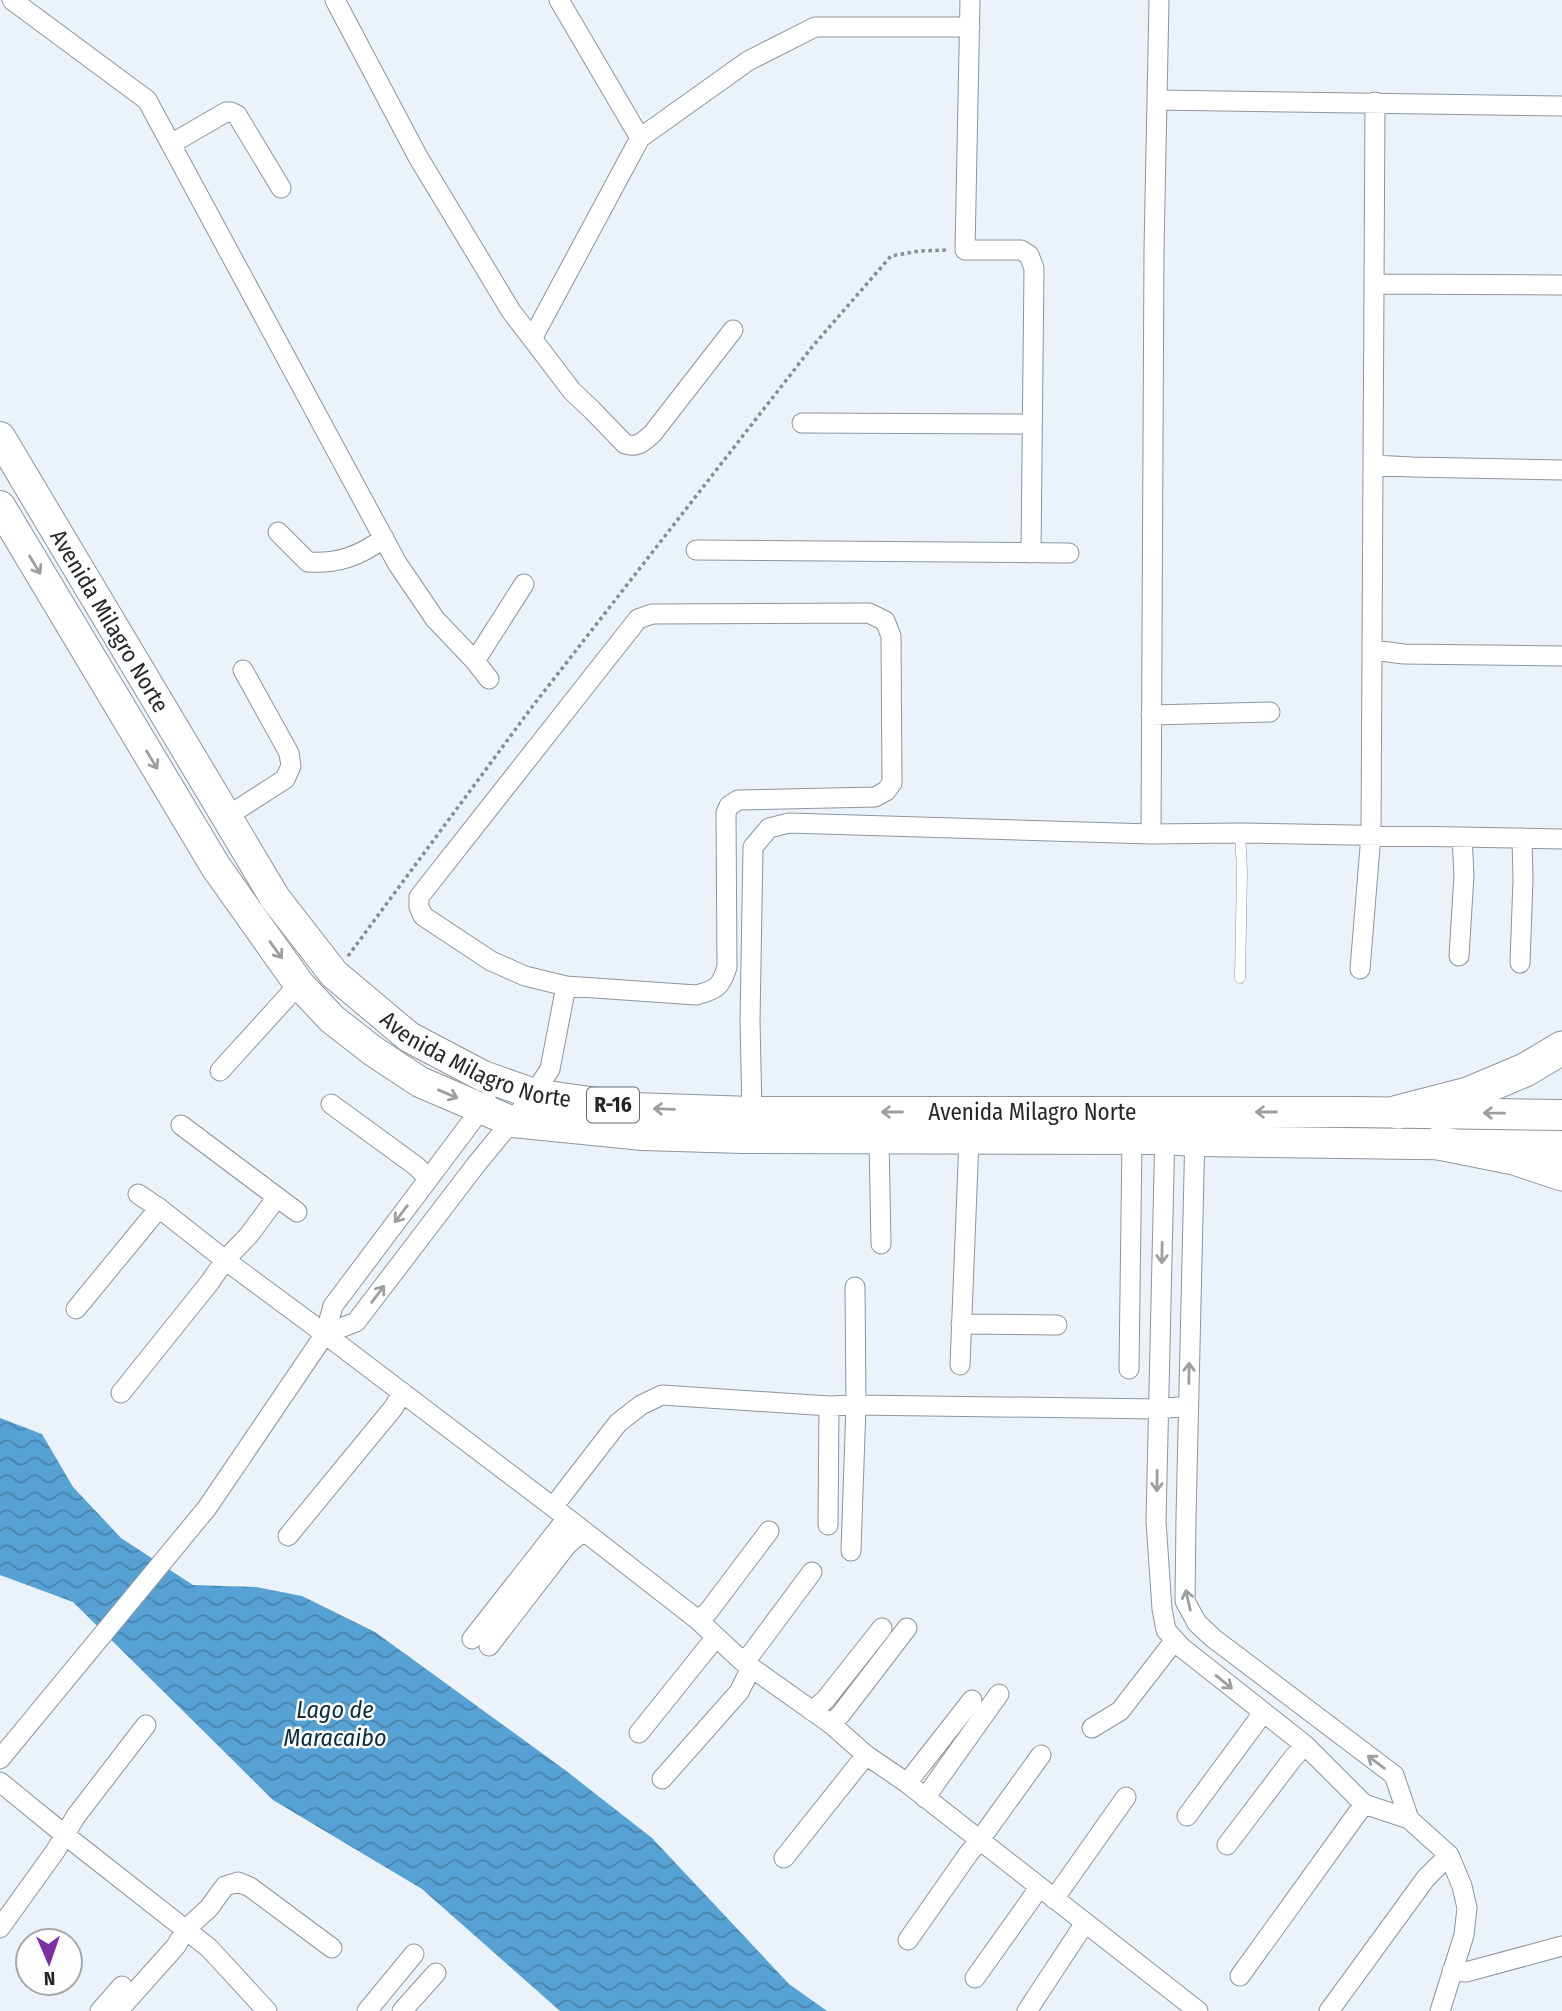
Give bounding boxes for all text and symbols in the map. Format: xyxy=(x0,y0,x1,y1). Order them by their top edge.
street label: Avenida Milagro Norte xyxy=(44,524,175,717)
one-way arrow xyxy=(28,554,42,574)
one-way arrow xyxy=(145,749,159,769)
one-way arrow xyxy=(268,940,283,959)
street label: Avenida Milagro Norte xyxy=(375,1005,573,1113)
one-way arrow xyxy=(436,1088,458,1101)
road number: R-16 xyxy=(587,1088,639,1122)
street label: Avenida Milagro Norte xyxy=(928,1098,1136,1126)
one-way arrow xyxy=(653,1102,676,1116)
one-way arrow xyxy=(881,1105,904,1119)
one-way arrow xyxy=(1255,1105,1278,1119)
one-way arrow xyxy=(1483,1107,1506,1120)
one-way arrow xyxy=(394,1204,409,1223)
one-way arrow xyxy=(1156,1241,1169,1264)
one-way arrow xyxy=(370,1285,385,1304)
one-way arrow xyxy=(1183,1362,1196,1385)
one-way arrow xyxy=(1150,1469,1164,1492)
one-way arrow xyxy=(1181,1589,1195,1612)
one-way arrow xyxy=(1214,1674,1232,1689)
water label: Lago de Maracaibo xyxy=(283,1696,387,1752)
one-way arrow xyxy=(1367,1755,1386,1769)
north arrow xyxy=(14,1927,84,1997)
text: N xyxy=(43,1967,56,1990)

